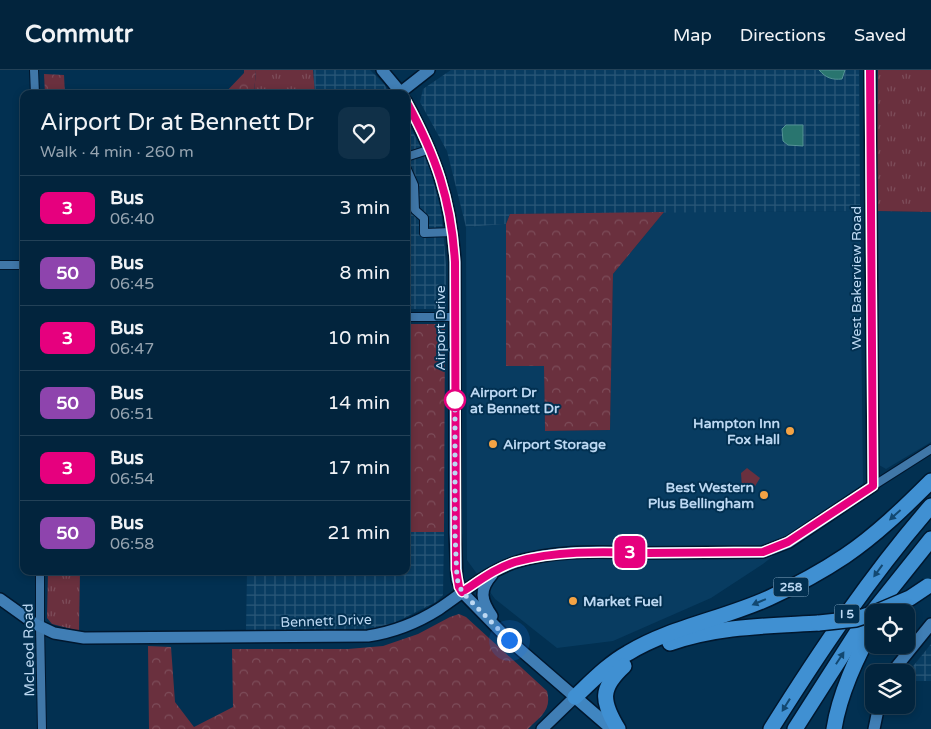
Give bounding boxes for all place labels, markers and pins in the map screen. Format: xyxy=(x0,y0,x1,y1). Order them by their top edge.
place label: Airport Dr at Bennett Dr xyxy=(470,384,560,417)
marker: Airport Dr at Bennett Dr xyxy=(444,389,466,411)
place label: Hampton Inn Fox Hall xyxy=(693,415,780,448)
marker: Hampton Inn Fox Hall xyxy=(784,425,796,437)
place label: Airport Storage xyxy=(503,436,606,453)
marker: Airport Storage xyxy=(487,438,499,450)
place label: Best Western Plus Bellingham xyxy=(648,479,754,512)
marker: Best Western Plus Bellingham xyxy=(758,489,770,501)
place label: Market Fuel xyxy=(583,593,662,610)
marker: Market Fuel xyxy=(567,595,579,607)

